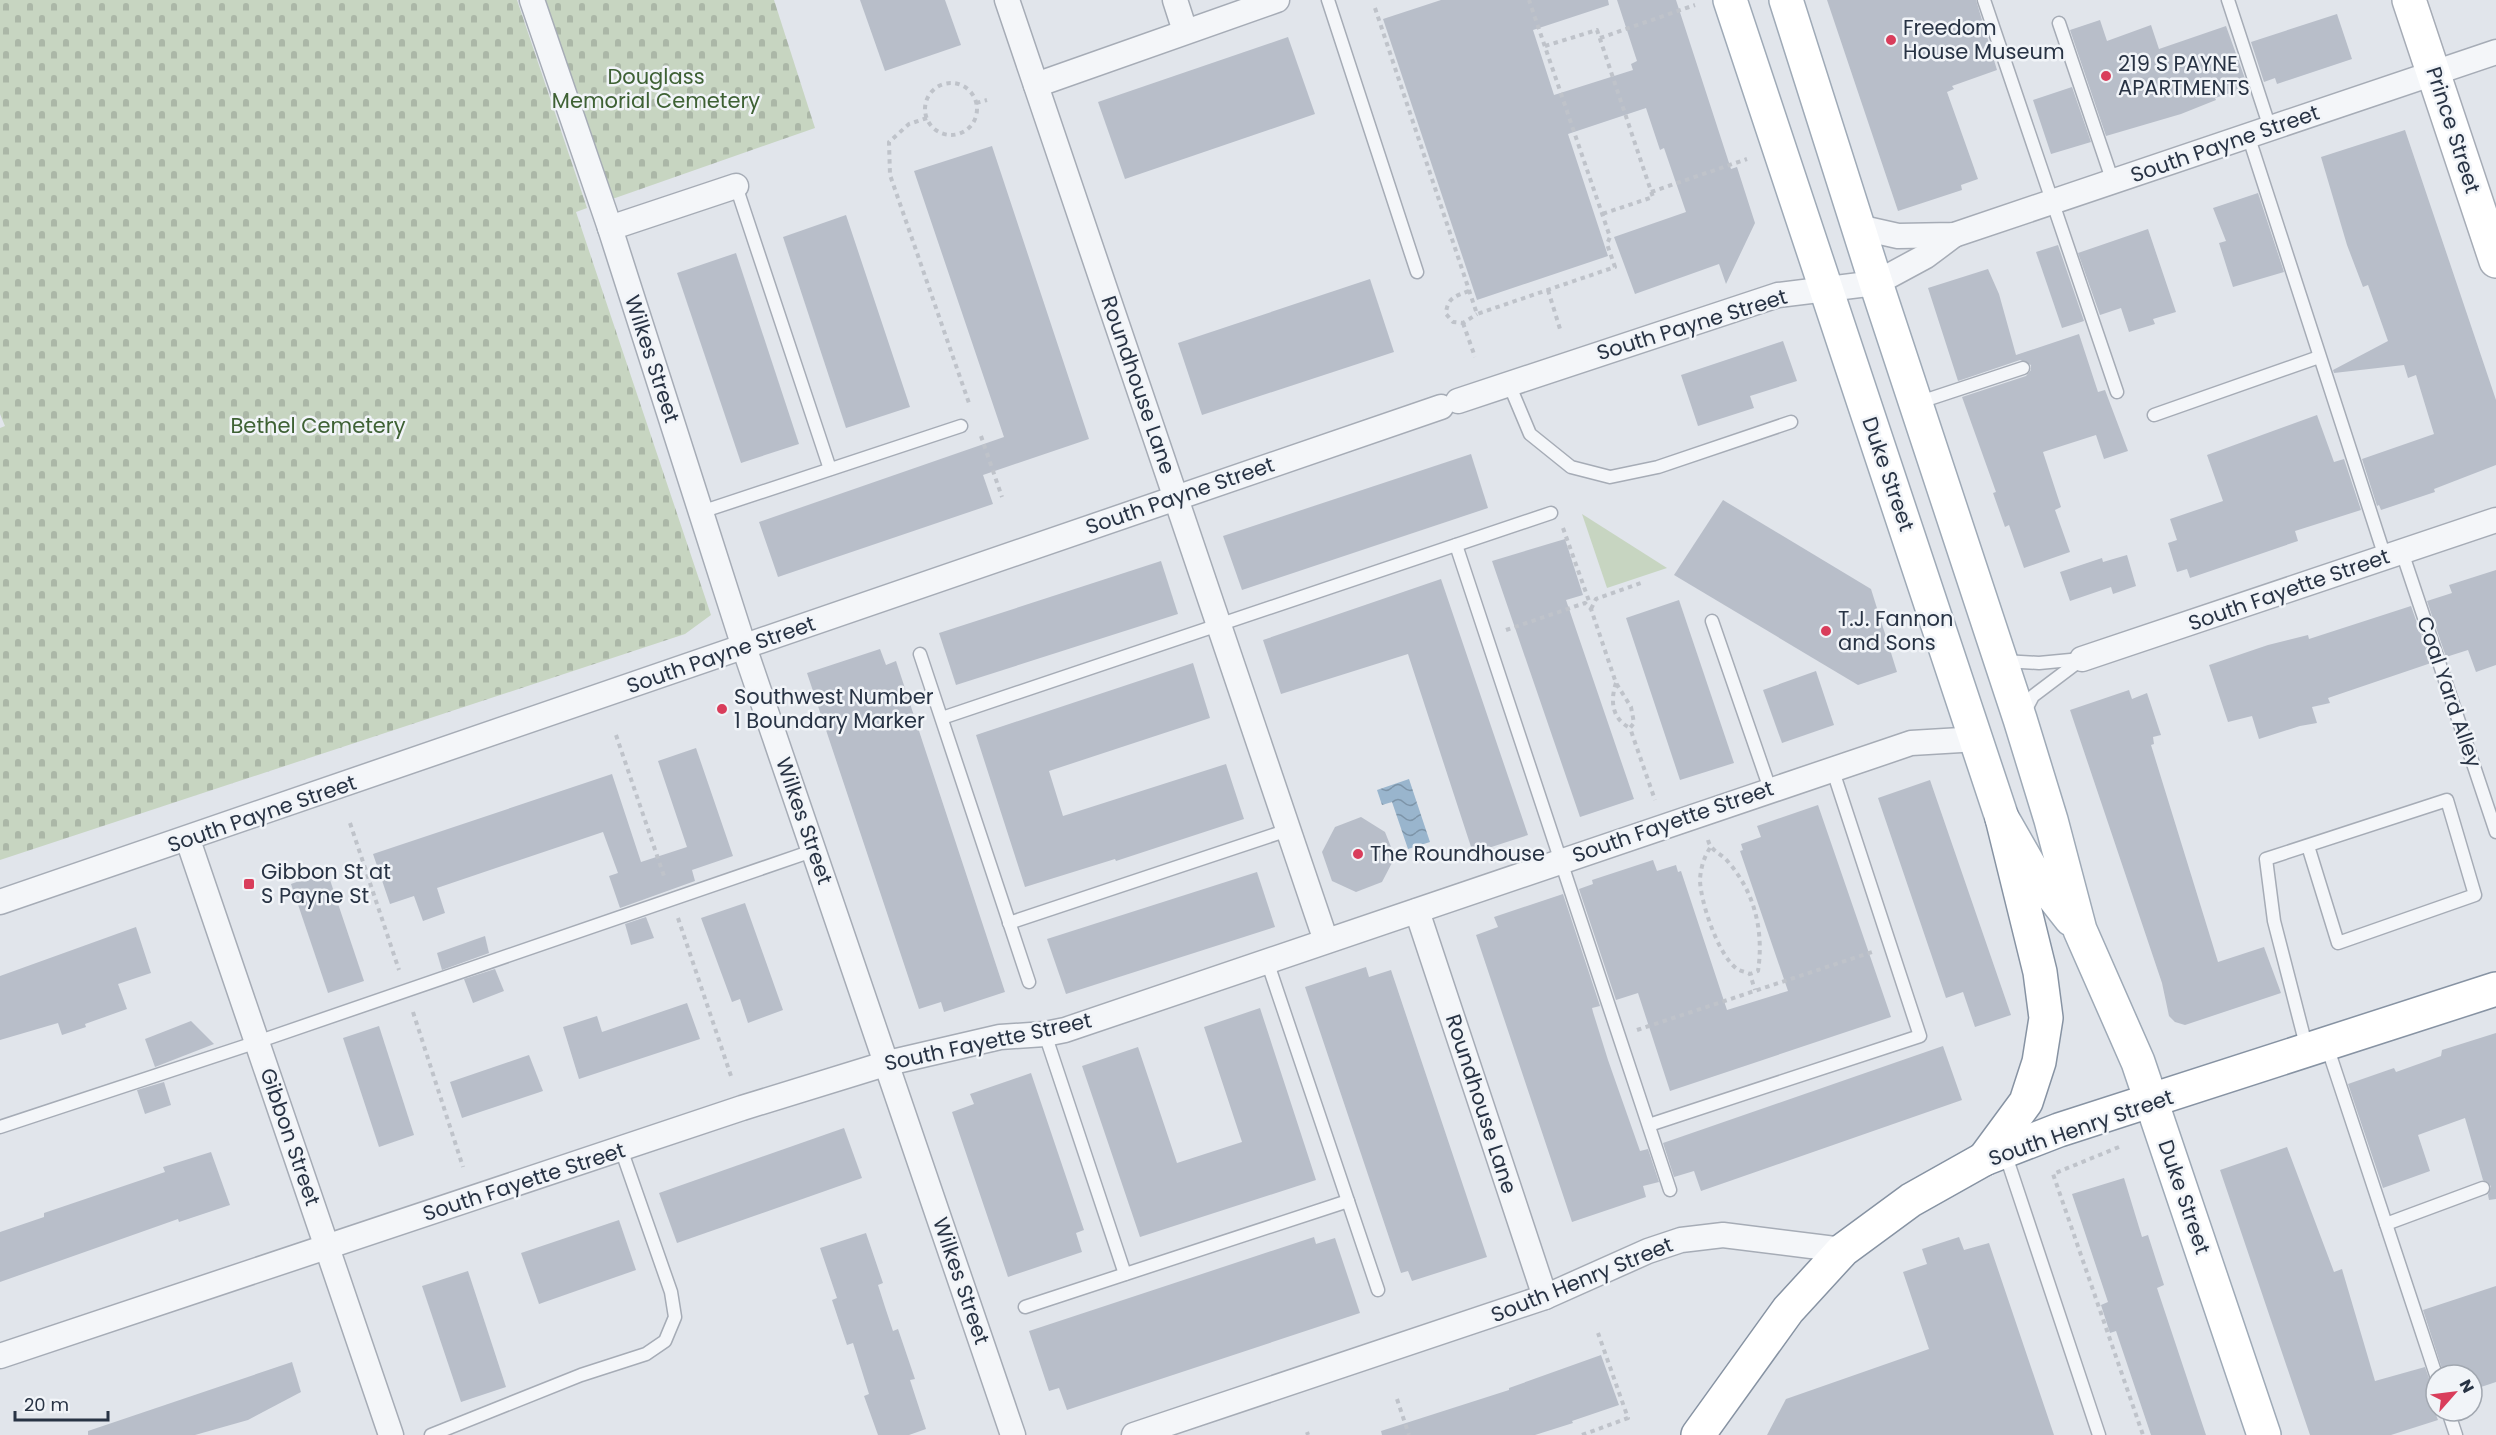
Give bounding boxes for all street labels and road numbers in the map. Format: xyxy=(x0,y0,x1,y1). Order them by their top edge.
street label: Prince Street xyxy=(2419,63,2488,197)
street label: South Payne Street xyxy=(2127,98,2323,189)
street label: South Payne Street xyxy=(1593,282,1791,367)
street label: Wilkes Street xyxy=(618,291,687,426)
street label: Roundhouse Lane xyxy=(1094,292,1183,478)
street label: Duke Street xyxy=(1855,413,1922,535)
street label: South Payne Street xyxy=(1082,450,1278,541)
street label: South Fayette Street xyxy=(2184,541,2393,638)
street label: South Payne Street xyxy=(623,609,819,700)
street label: Coal Yard Alley xyxy=(2410,612,2489,771)
street label: Wilkes Street xyxy=(769,753,840,888)
street label: South Payne Street xyxy=(164,768,360,859)
street label: South Fayette Street xyxy=(1568,773,1777,870)
street label: South Fayette Street xyxy=(882,1005,1094,1078)
street label: Roundhouse Lane xyxy=(1439,1010,1524,1197)
street label: Gibbon Street xyxy=(253,1064,328,1210)
street label: South Henry Street xyxy=(1985,1082,2177,1173)
street label: South Fayette Street xyxy=(419,1135,629,1228)
street label: Duke Street xyxy=(2151,1136,2218,1258)
street label: Wilkes Street xyxy=(926,1213,997,1348)
street label: South Henry Street xyxy=(1487,1230,1677,1329)

